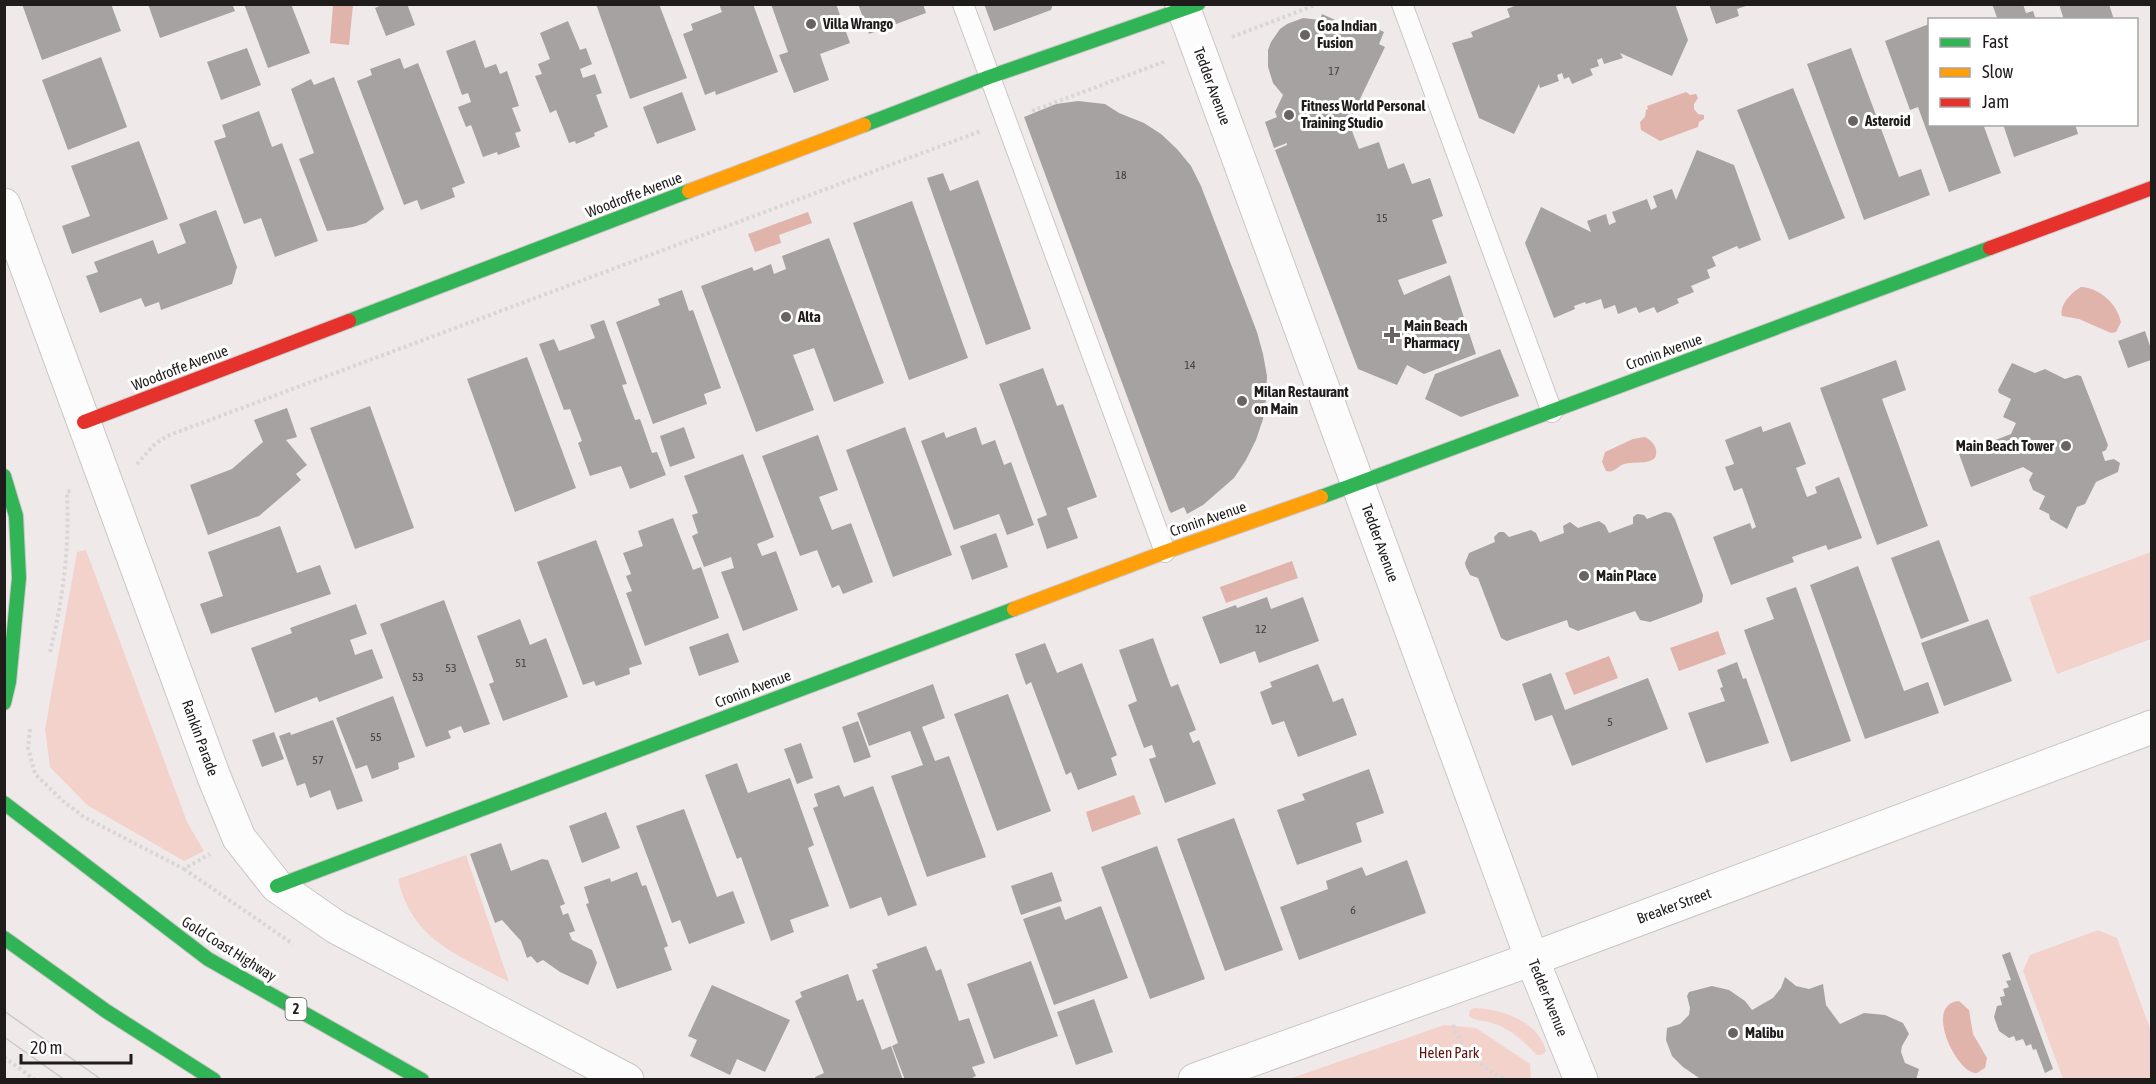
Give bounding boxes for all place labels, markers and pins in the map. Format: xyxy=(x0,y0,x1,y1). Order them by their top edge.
place label: Villa Wrango xyxy=(822,15,893,32)
marker: Villa Wrango xyxy=(804,17,818,31)
place label: Goa Indian Fusion xyxy=(1317,17,1377,51)
marker: Goa Indian Fusion xyxy=(1298,28,1312,42)
place label: Fitness World Personal Training Studio xyxy=(1301,97,1426,131)
marker: Fitness World Personal Training Studio xyxy=(1282,108,1296,122)
place label: Asteroid xyxy=(1864,112,1911,129)
marker: Asteroid xyxy=(1846,114,1860,128)
place label: Alta xyxy=(797,308,821,325)
marker: Alta xyxy=(779,310,793,324)
place label: Main Beach Pharmacy xyxy=(1404,317,1468,351)
marker: Main Beach Pharmacy xyxy=(1385,328,1399,342)
place label: Milan Restaurant on Main xyxy=(1254,383,1349,417)
marker: Milan Restaurant on Main xyxy=(1235,394,1249,408)
place label: Main Beach Tower xyxy=(1956,437,2055,454)
marker: Main Beach Tower xyxy=(2059,439,2073,453)
place label: Main Place xyxy=(1596,567,1657,584)
marker: Main Place xyxy=(1577,569,1591,583)
place label: Malibu xyxy=(1745,1024,1784,1041)
marker: Malibu xyxy=(1726,1026,1740,1040)

